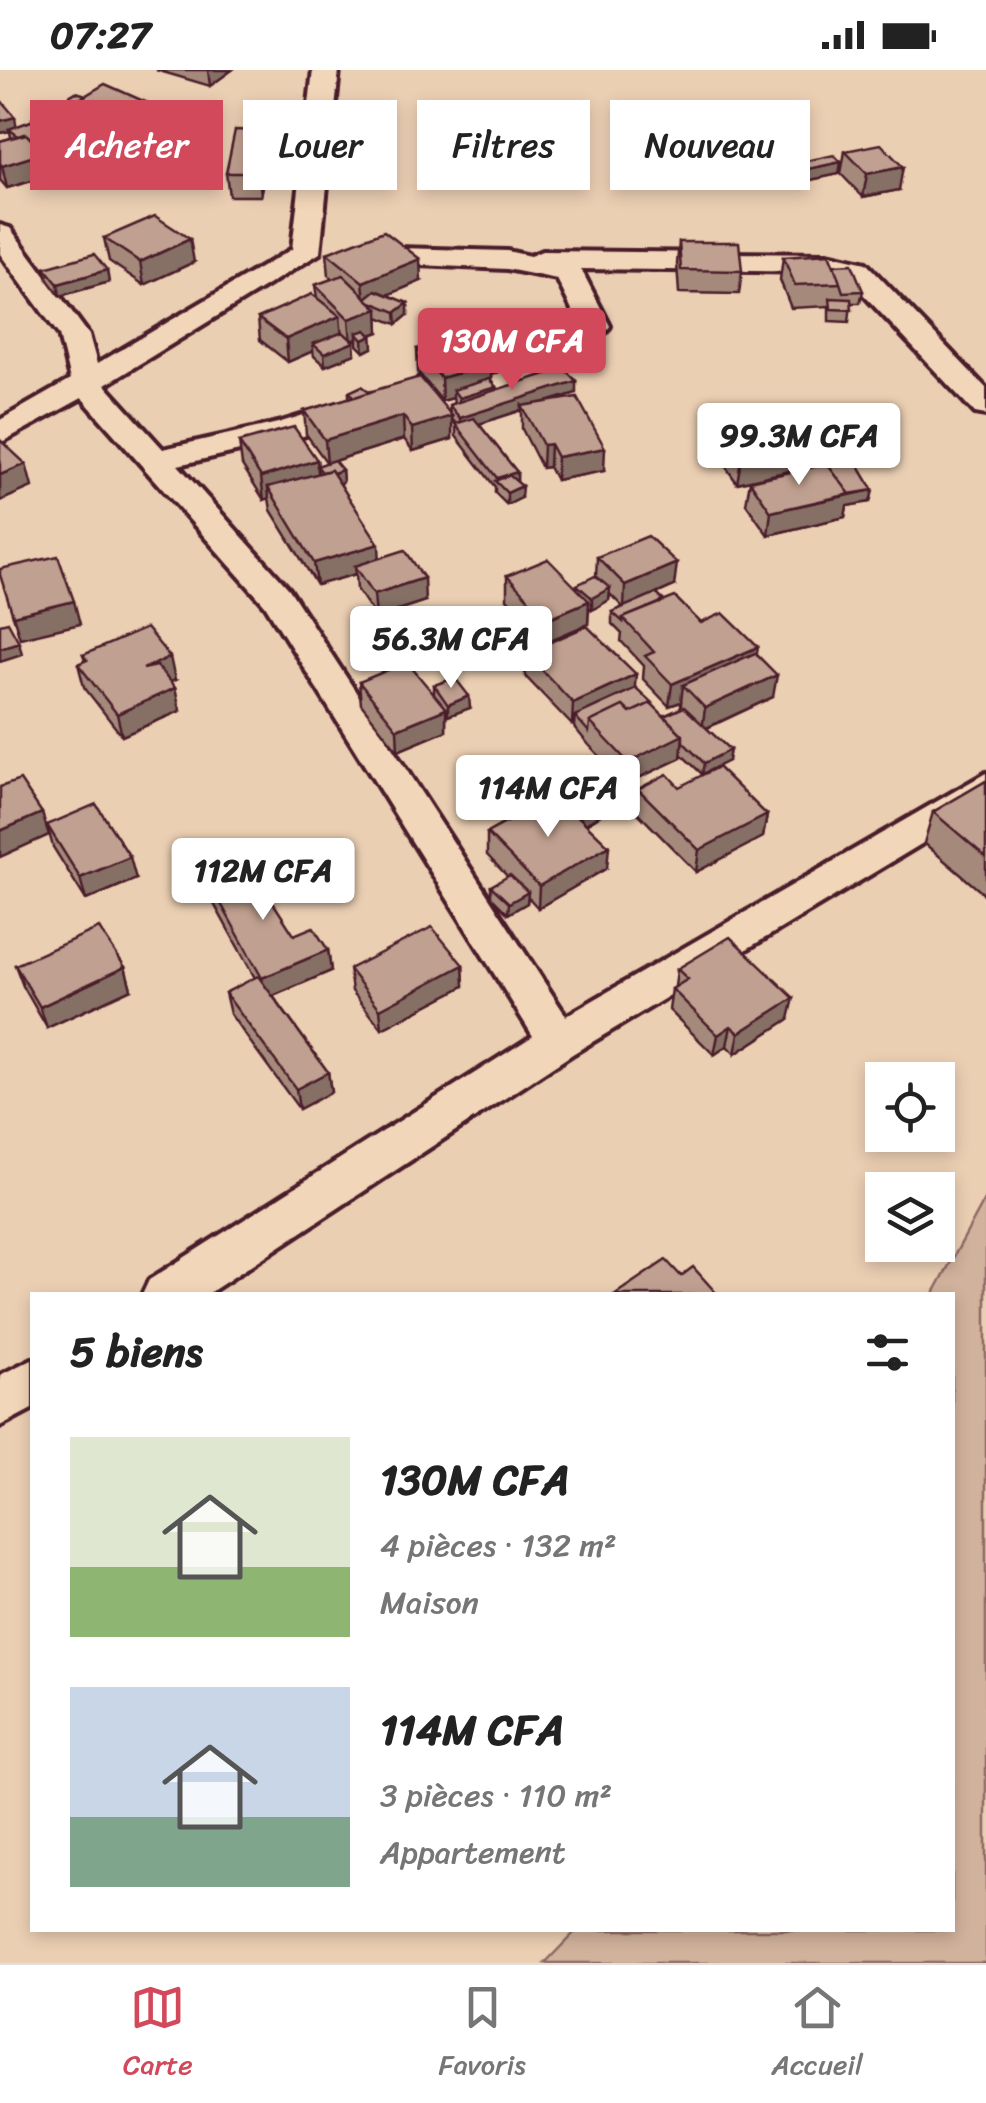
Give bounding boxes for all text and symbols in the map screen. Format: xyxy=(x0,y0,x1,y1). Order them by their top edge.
text: 07:27 xyxy=(50,2,151,69)
chip: Acheter xyxy=(30,100,223,190)
chip: Louer xyxy=(243,100,397,190)
chip: Filtres xyxy=(417,100,590,190)
chip: Nouveau xyxy=(610,100,810,190)
pin: 130M CFA xyxy=(409,308,615,393)
text: 130M CFA xyxy=(440,312,584,369)
pin: 99.3M CFA xyxy=(685,403,913,488)
text: 99.3M CFA xyxy=(719,407,879,464)
pin: 56.3M CFA xyxy=(337,606,565,691)
text: 56.3M CFA xyxy=(372,610,530,667)
pin: 114M CFA xyxy=(445,755,651,840)
text: 114M CFA xyxy=(478,759,618,816)
pin: 112M CFA xyxy=(160,838,366,923)
text: 112M CFA xyxy=(194,842,332,899)
map controls xyxy=(865,1062,955,1262)
button: locate xyxy=(865,1062,955,1152)
button: layers xyxy=(865,1172,955,1262)
text: 5 biens xyxy=(70,1315,203,1389)
icon: filters xyxy=(860,1325,915,1380)
text: 130M CFA xyxy=(380,1443,569,1517)
icon: home xyxy=(150,1477,270,1597)
text: 4 pièces · 132 m² xyxy=(380,1517,616,1574)
text: Maison xyxy=(380,1574,479,1631)
text: 114M CFA xyxy=(380,1693,564,1767)
icon: home xyxy=(150,1727,270,1847)
text: 3 pièces · 110 m² xyxy=(380,1767,612,1824)
text: Appartement xyxy=(380,1824,566,1881)
tab: Carte xyxy=(123,1980,193,2089)
tab: Favoris xyxy=(438,1980,526,2089)
tab: Accueil xyxy=(772,1980,863,2089)

